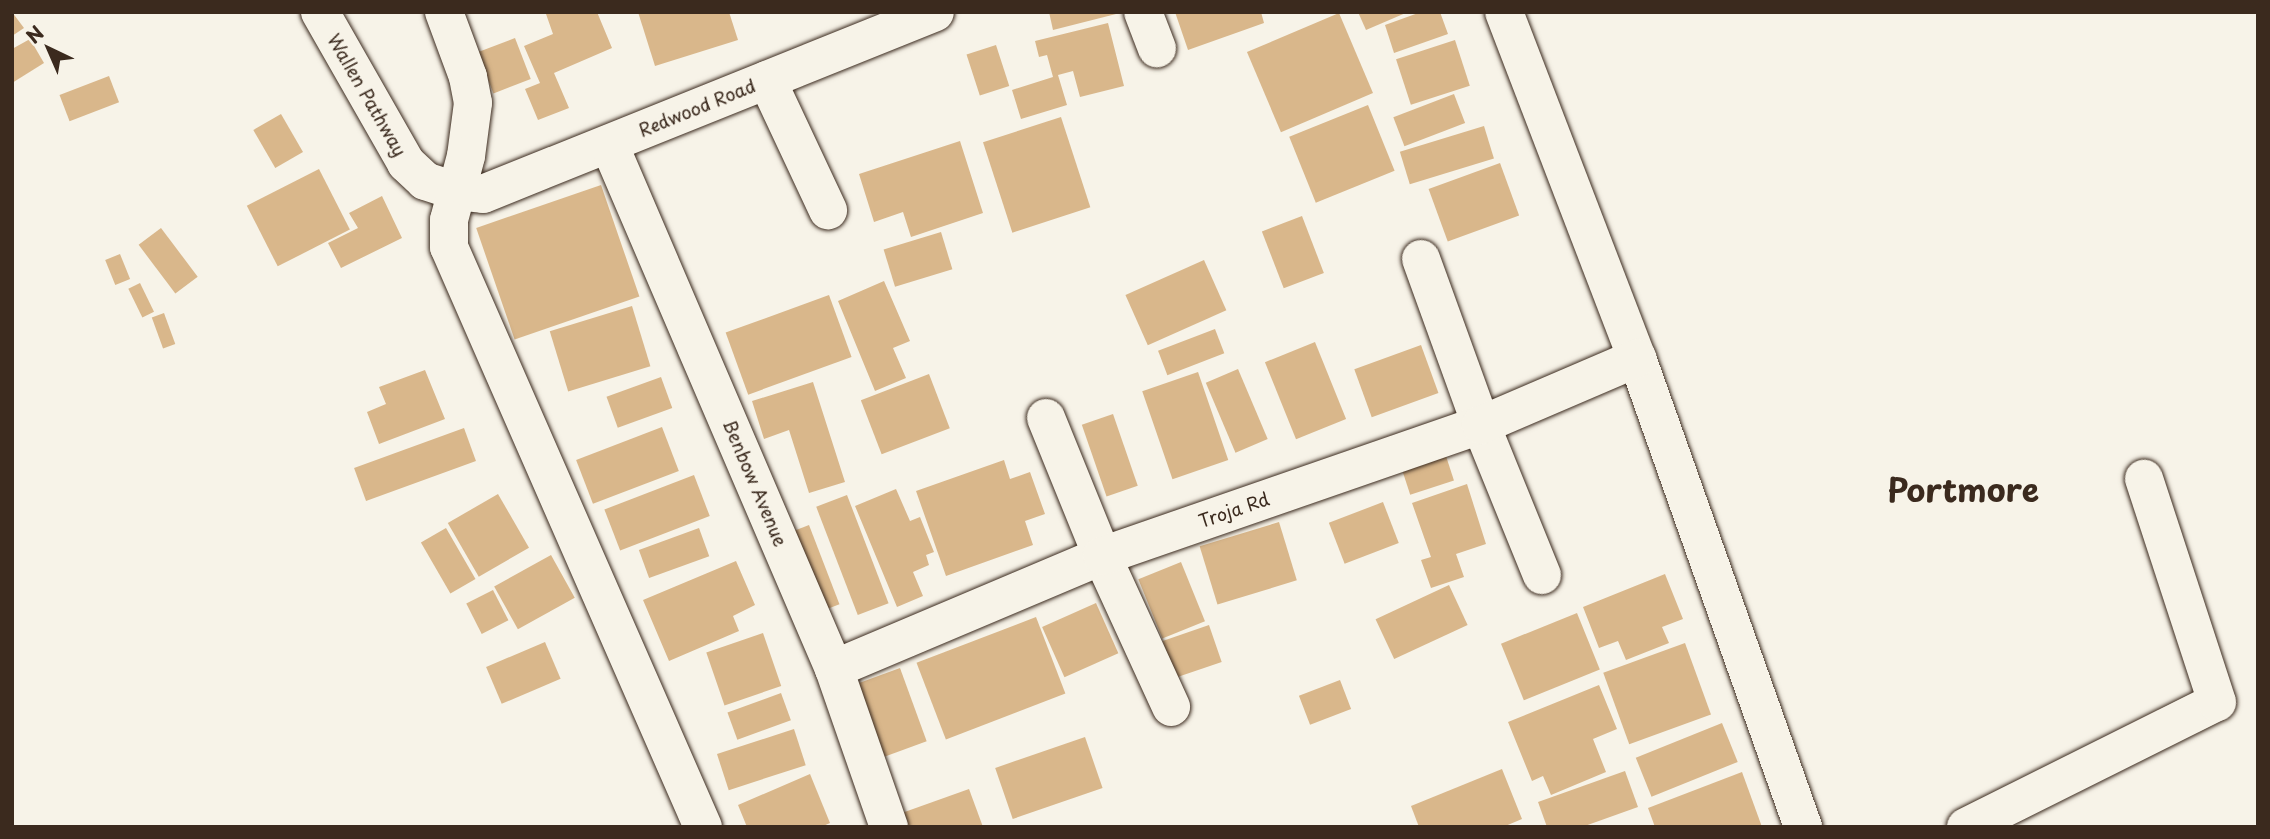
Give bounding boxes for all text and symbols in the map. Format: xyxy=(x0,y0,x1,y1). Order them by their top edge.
north arrow xyxy=(14,14,84,84)
text: N xyxy=(19,19,50,49)
street label: Wallen Pathway xyxy=(323,29,411,161)
street label: Redwood Road xyxy=(635,75,759,141)
street label: Benbow Avenue xyxy=(718,416,792,550)
district label: Portmore xyxy=(1887,470,2039,508)
street label: Troja Rd xyxy=(1196,488,1272,532)

